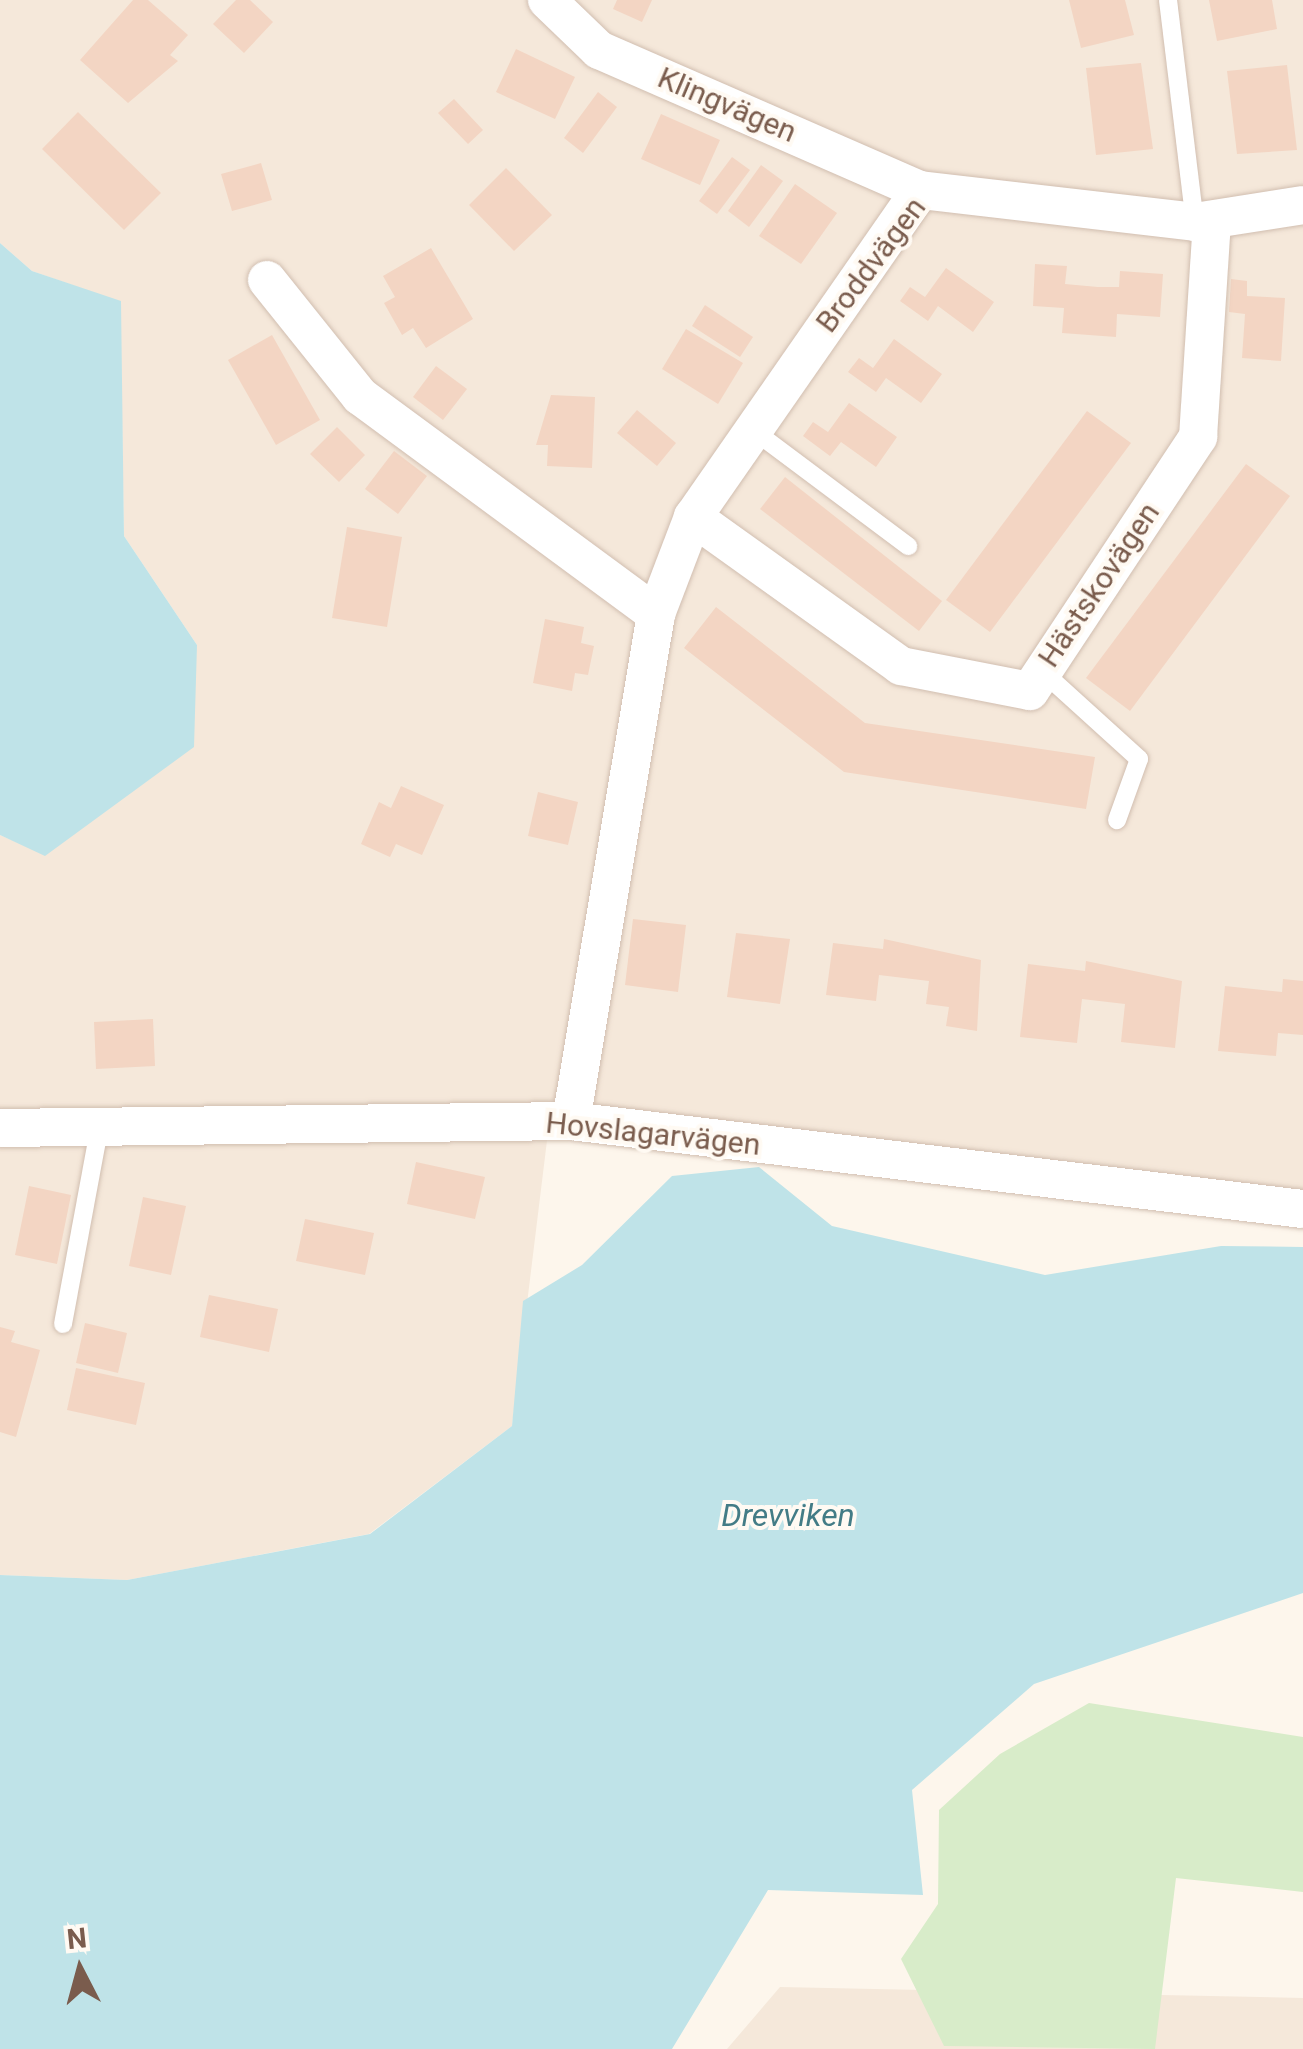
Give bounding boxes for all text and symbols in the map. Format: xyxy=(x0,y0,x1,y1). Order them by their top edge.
street label: Klingvägen xyxy=(652,60,802,150)
street label: Broddvägen xyxy=(809,190,933,340)
street label: Hästskovägen xyxy=(1031,496,1167,674)
street label: Hovslagarvägen xyxy=(544,1105,762,1163)
water label: Drevviken xyxy=(721,1496,855,1534)
north arrow xyxy=(30,1919,130,2019)
text: N xyxy=(65,1921,88,1956)

